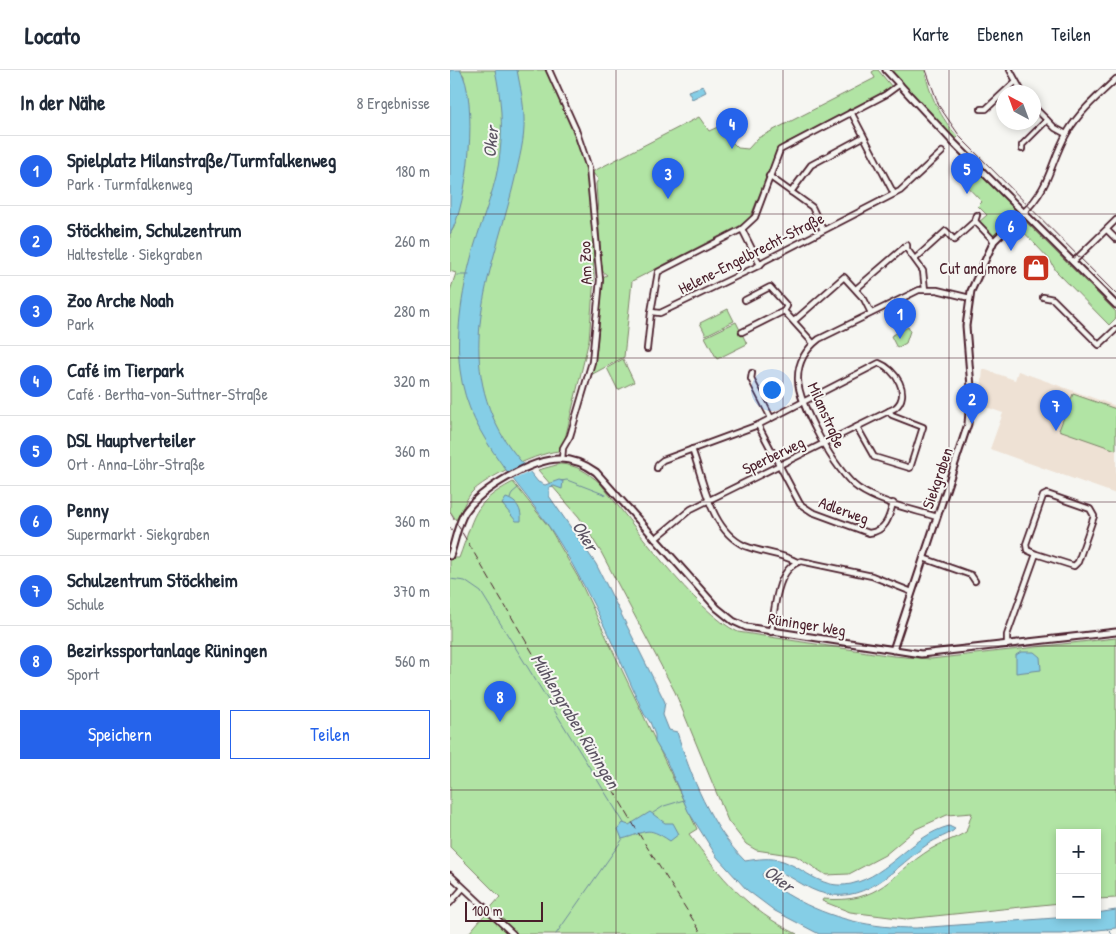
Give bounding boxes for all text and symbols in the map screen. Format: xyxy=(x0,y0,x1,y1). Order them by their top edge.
text: Locato xyxy=(25,19,80,51)
text: Karte xyxy=(913,22,949,47)
text: Ebenen xyxy=(977,22,1023,47)
text: Teilen xyxy=(1051,22,1091,47)
north arrow xyxy=(996,85,1041,130)
text: In der Nähe xyxy=(20,88,105,117)
text: 8 Ergebnisse xyxy=(357,92,430,114)
pin: 4 xyxy=(716,108,748,149)
water label: Oker xyxy=(477,123,505,159)
text: Spielplatz Milanstraße/Turmfalkenweg xyxy=(67,147,336,173)
pin: 5 xyxy=(951,153,983,194)
pin: 3 xyxy=(652,158,684,199)
text: 1 xyxy=(33,160,39,182)
text: 180 m xyxy=(396,160,430,182)
text: Park · Turmfalkenweg xyxy=(67,173,193,195)
street label: Helene-Engelbrecht-Straße xyxy=(674,206,828,299)
pin: 6 xyxy=(995,210,1027,251)
text: Stöckheim, Schulzentrum xyxy=(67,217,241,243)
text: 2 xyxy=(32,230,40,252)
text: 260 m xyxy=(394,230,430,252)
street label: Am Zoo xyxy=(573,240,597,285)
text: Haltestelle · Siekgraben xyxy=(67,243,202,265)
shop icon: Cut and more xyxy=(1021,253,1051,283)
place label: Cut and more xyxy=(939,257,1018,279)
text: Zoo Arche Noah xyxy=(67,287,173,313)
pin: 1 xyxy=(884,298,916,339)
text: 3 xyxy=(32,300,40,322)
text: 280 m xyxy=(394,300,430,322)
text: Park xyxy=(67,313,94,335)
text: Café im Tierpark xyxy=(67,357,184,383)
text: 4 xyxy=(33,370,39,392)
text: 320 m xyxy=(394,370,430,392)
your location xyxy=(759,377,785,403)
street label: Milanstraße xyxy=(803,379,851,452)
text: Café · Bertha-von-Suttner-Straße xyxy=(67,383,268,405)
pin: 2 xyxy=(956,383,988,424)
pin: 7 xyxy=(1040,390,1072,431)
text: DSL Hauptverteiler xyxy=(67,427,196,453)
street label: Sperberweg xyxy=(738,430,808,480)
text: 5 xyxy=(33,440,39,462)
text: 360 m xyxy=(395,440,430,462)
street label: Siekgraben xyxy=(916,444,958,512)
text: Ort · Anna-Löhr-Straße xyxy=(67,453,205,475)
street label: Adlerweg xyxy=(816,491,872,529)
text: Penny xyxy=(67,497,109,523)
text: 6 xyxy=(33,510,39,532)
text: 360 m xyxy=(395,510,430,532)
water label: Oker xyxy=(566,516,605,557)
text: Supermarkt · Siekgraben xyxy=(67,523,210,545)
text: Schulzentrum Stöckheim xyxy=(67,567,238,593)
text: 7 xyxy=(32,580,40,602)
text: 370 m xyxy=(393,580,430,602)
text: Schule xyxy=(67,593,104,615)
street label: Rüninger Weg xyxy=(767,607,847,641)
text: Bezirkssportanlage Rüningen xyxy=(67,637,267,663)
water label: Mühlengraben Rüningen xyxy=(525,649,627,795)
text: 8 xyxy=(33,650,39,672)
text: 560 m xyxy=(395,650,430,672)
text: Sport xyxy=(67,663,99,685)
pin: 8 xyxy=(484,681,516,722)
button: Speichern xyxy=(20,710,220,759)
button: Teilen xyxy=(230,710,430,759)
map controls xyxy=(1056,829,1101,919)
button: + xyxy=(1056,829,1101,874)
water label: Oker xyxy=(759,859,801,899)
button: − xyxy=(1056,874,1101,919)
scale bar xyxy=(465,899,542,922)
text: 100 m xyxy=(472,901,502,920)

